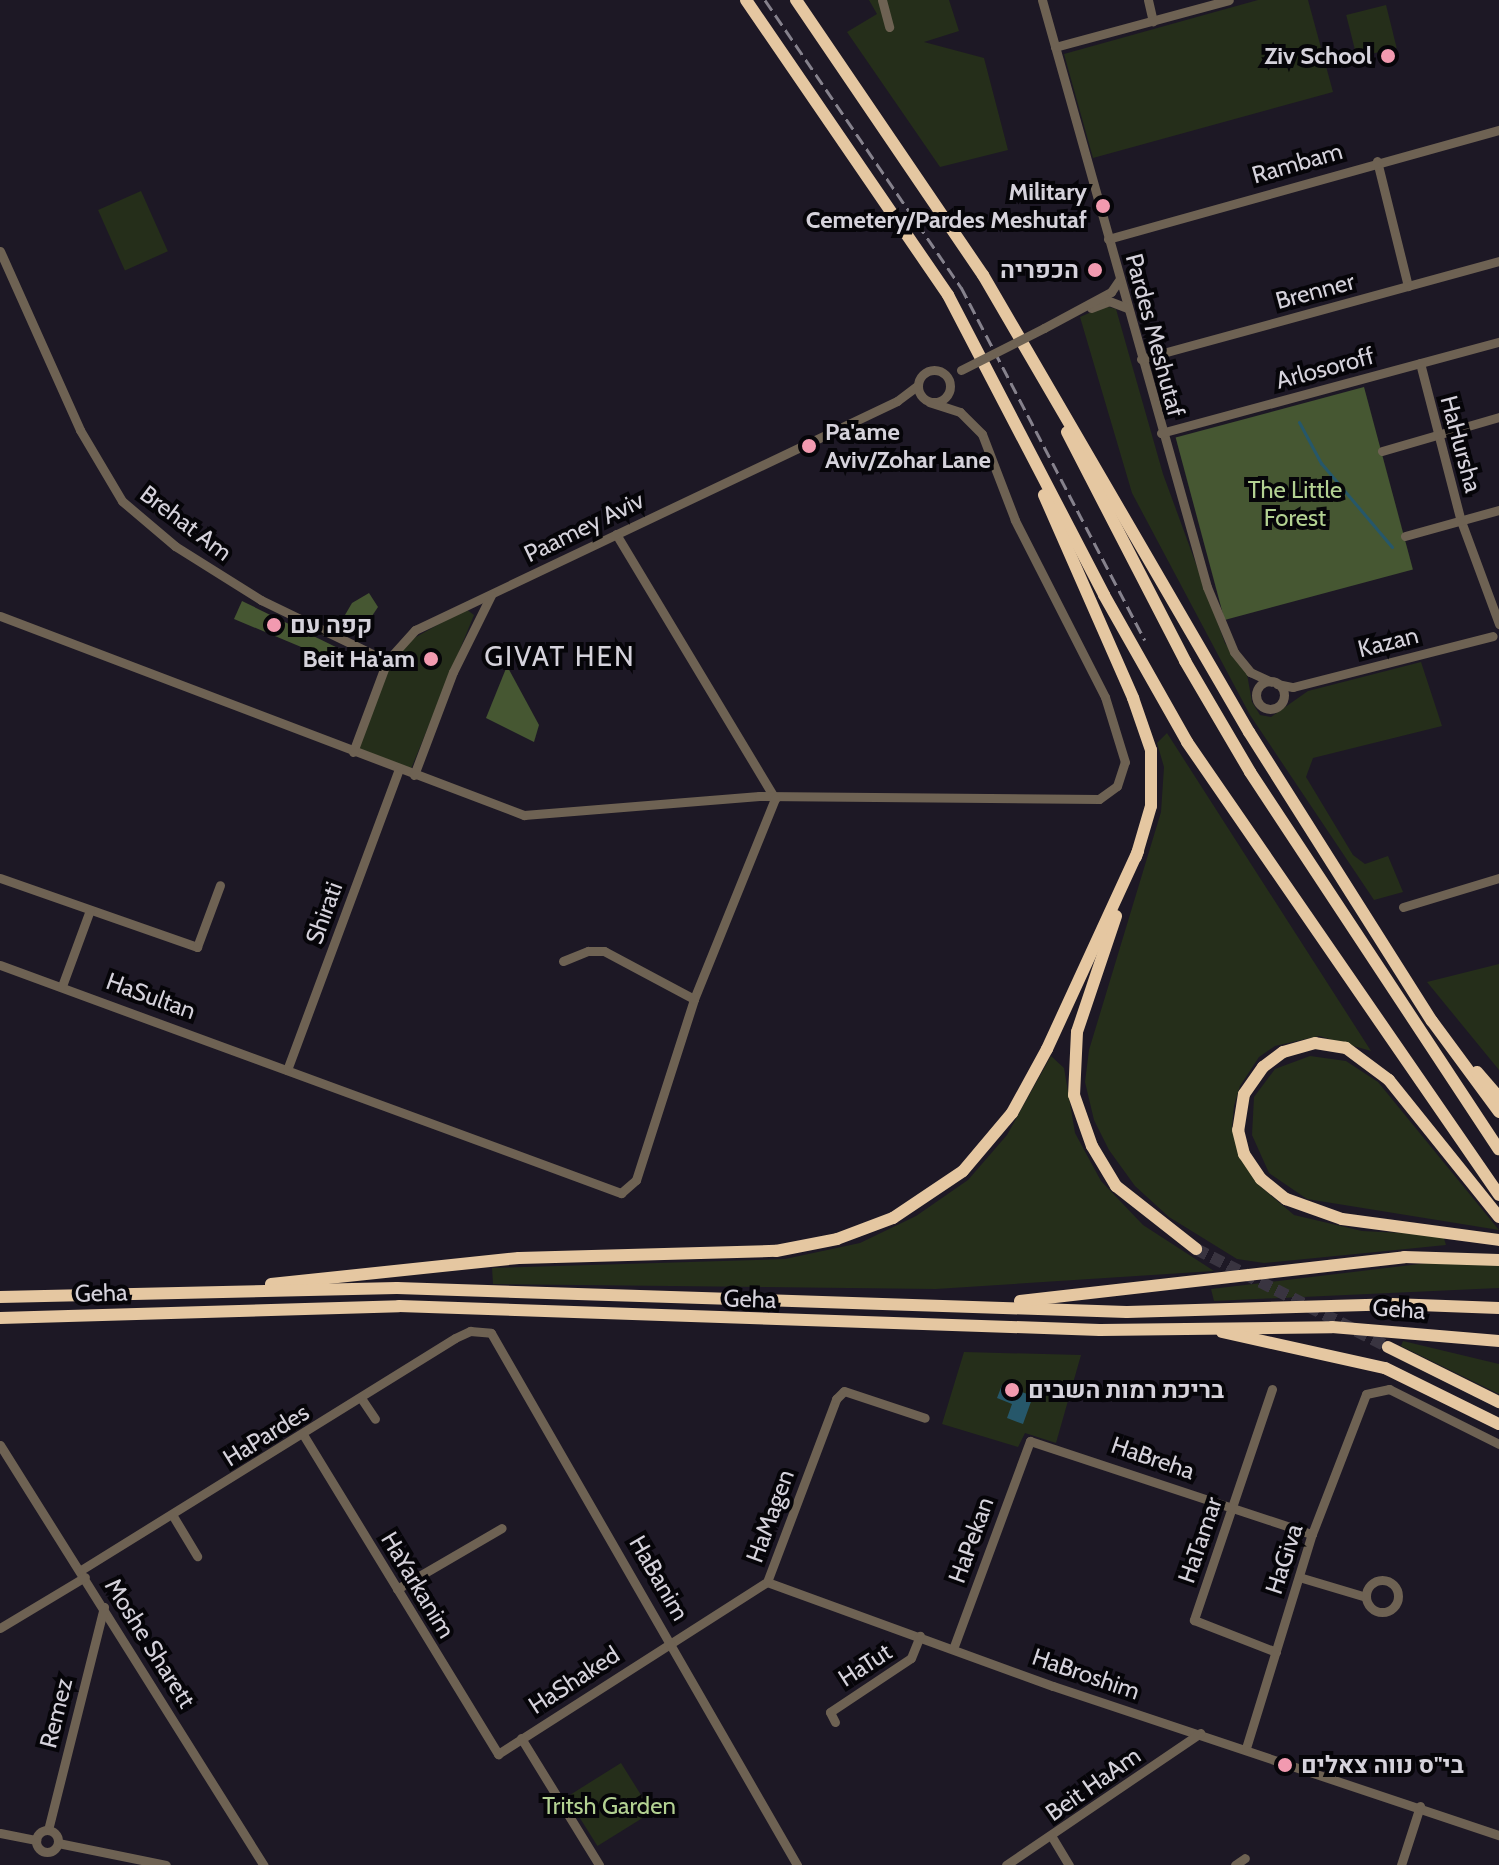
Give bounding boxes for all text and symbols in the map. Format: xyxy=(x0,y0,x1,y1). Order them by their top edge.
place label: Ziv School xyxy=(1264,42,1372,70)
marker: Ziv School xyxy=(1379,47,1397,65)
street label: Rambam xyxy=(1248,136,1346,190)
place label: Military Cemetery/Pardes Meshutaf xyxy=(806,178,1087,234)
marker: Military Cemetery/Pardes Meshutaf xyxy=(1094,197,1112,215)
street label: Pardes Meshutaf xyxy=(1119,250,1191,420)
place label: הכפריה xyxy=(1000,256,1079,284)
marker: הכפריה xyxy=(1086,261,1104,279)
street label: Brenner xyxy=(1272,267,1358,315)
street label: Arlosoroff xyxy=(1273,341,1377,395)
street label: HaHursha xyxy=(1434,392,1488,496)
place label: Pa'ame Aviv/Zohar Lane xyxy=(825,418,991,474)
marker: Pa'ame Aviv/Zohar Lane xyxy=(800,437,818,455)
park label: The Little Forest xyxy=(1248,476,1342,532)
street label: Brehat Am xyxy=(134,479,238,567)
street label: Paamey Aviv xyxy=(519,486,649,568)
place label: קפה עם xyxy=(290,611,372,639)
marker: קפה עם xyxy=(265,616,283,634)
street label: Kazan xyxy=(1355,621,1421,663)
district label: GIVAT HEN xyxy=(484,639,636,673)
place label: Beit Ha'am xyxy=(302,645,415,673)
marker: Beit Ha'am xyxy=(422,650,440,668)
street label: Shirati xyxy=(300,878,348,948)
street label: HaSultan xyxy=(102,967,200,1025)
street label: Geha xyxy=(74,1278,128,1308)
street label: Geha xyxy=(723,1284,777,1314)
street label: Geha xyxy=(1372,1293,1426,1325)
place label: בריכת רמות השבים xyxy=(1028,1376,1224,1404)
marker: בריכת רמות השבים xyxy=(1003,1381,1021,1399)
street label: HaPardes xyxy=(218,1397,314,1473)
street label: HaBreha xyxy=(1108,1430,1198,1486)
street label: HaMagen xyxy=(740,1466,800,1566)
street label: HaPekan xyxy=(942,1493,1000,1587)
street label: HaTamar xyxy=(1172,1493,1228,1587)
street label: HaGiva xyxy=(1259,1520,1309,1598)
street label: HaYarkanim xyxy=(375,1527,461,1643)
street label: HaBanim xyxy=(623,1530,695,1626)
street label: Moshe Sharett xyxy=(99,1573,201,1713)
street label: HaTut xyxy=(833,1637,897,1693)
street label: HaShaked xyxy=(523,1640,625,1720)
street label: HaBroshim xyxy=(1029,1642,1143,1706)
street label: Remez xyxy=(33,1675,79,1751)
street label: Beit HaAm xyxy=(1040,1741,1146,1827)
place label: בי"ס נווה צאלים xyxy=(1301,1751,1464,1779)
marker: בי"ס נווה צאלים xyxy=(1276,1756,1294,1774)
park label: Tritsh Garden xyxy=(542,1792,676,1820)

